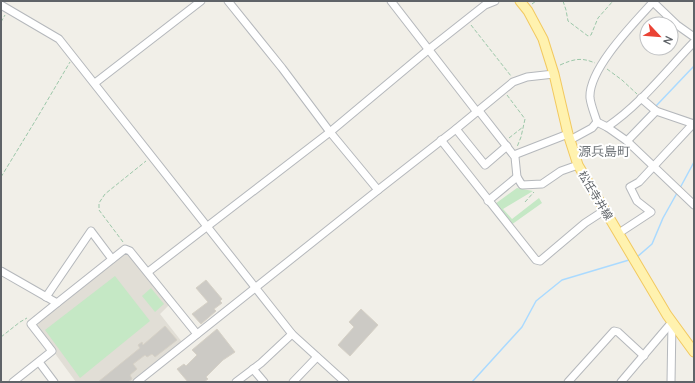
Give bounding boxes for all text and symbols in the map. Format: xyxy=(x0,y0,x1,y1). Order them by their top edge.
north arrow xyxy=(639,16,679,56)
text: N xyxy=(660,34,677,48)
district label: 源兵島町 xyxy=(578,142,630,160)
street label: 松任寺井線 xyxy=(575,168,617,222)

